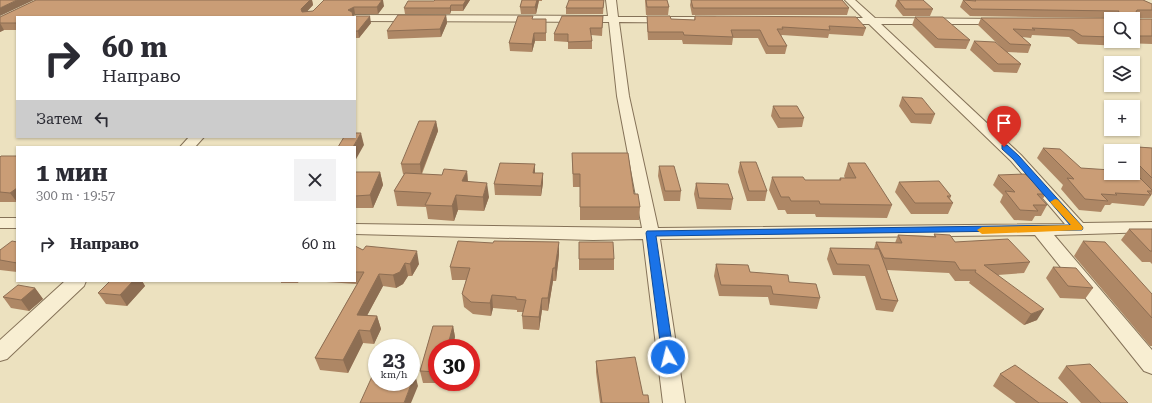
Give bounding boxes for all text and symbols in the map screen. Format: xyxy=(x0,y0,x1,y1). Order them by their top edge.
map controls xyxy=(1104,12,1140,180)
button: search xyxy=(1104,12,1140,48)
text: 60 m xyxy=(102,31,167,64)
icon: right xyxy=(36,32,88,84)
button: layers xyxy=(1104,56,1140,92)
text: Направо xyxy=(102,65,181,86)
button: + xyxy=(1104,100,1140,136)
pin xyxy=(987,106,1021,147)
icon: left xyxy=(91,108,113,130)
text: Затем xyxy=(36,110,83,128)
icon: arrive xyxy=(993,112,1015,134)
button: − xyxy=(1104,144,1140,180)
text: 1 мин xyxy=(36,159,108,187)
button: close xyxy=(294,159,336,201)
text: 300 m · 19:57 xyxy=(36,188,115,203)
icon: right xyxy=(36,233,58,255)
text: Направо xyxy=(70,235,139,253)
text: 60 m xyxy=(302,235,336,253)
position arrow xyxy=(647,336,689,378)
speed limit sign: 30 xyxy=(428,339,480,391)
text: 23 xyxy=(383,348,405,372)
text: km/h xyxy=(381,369,407,380)

